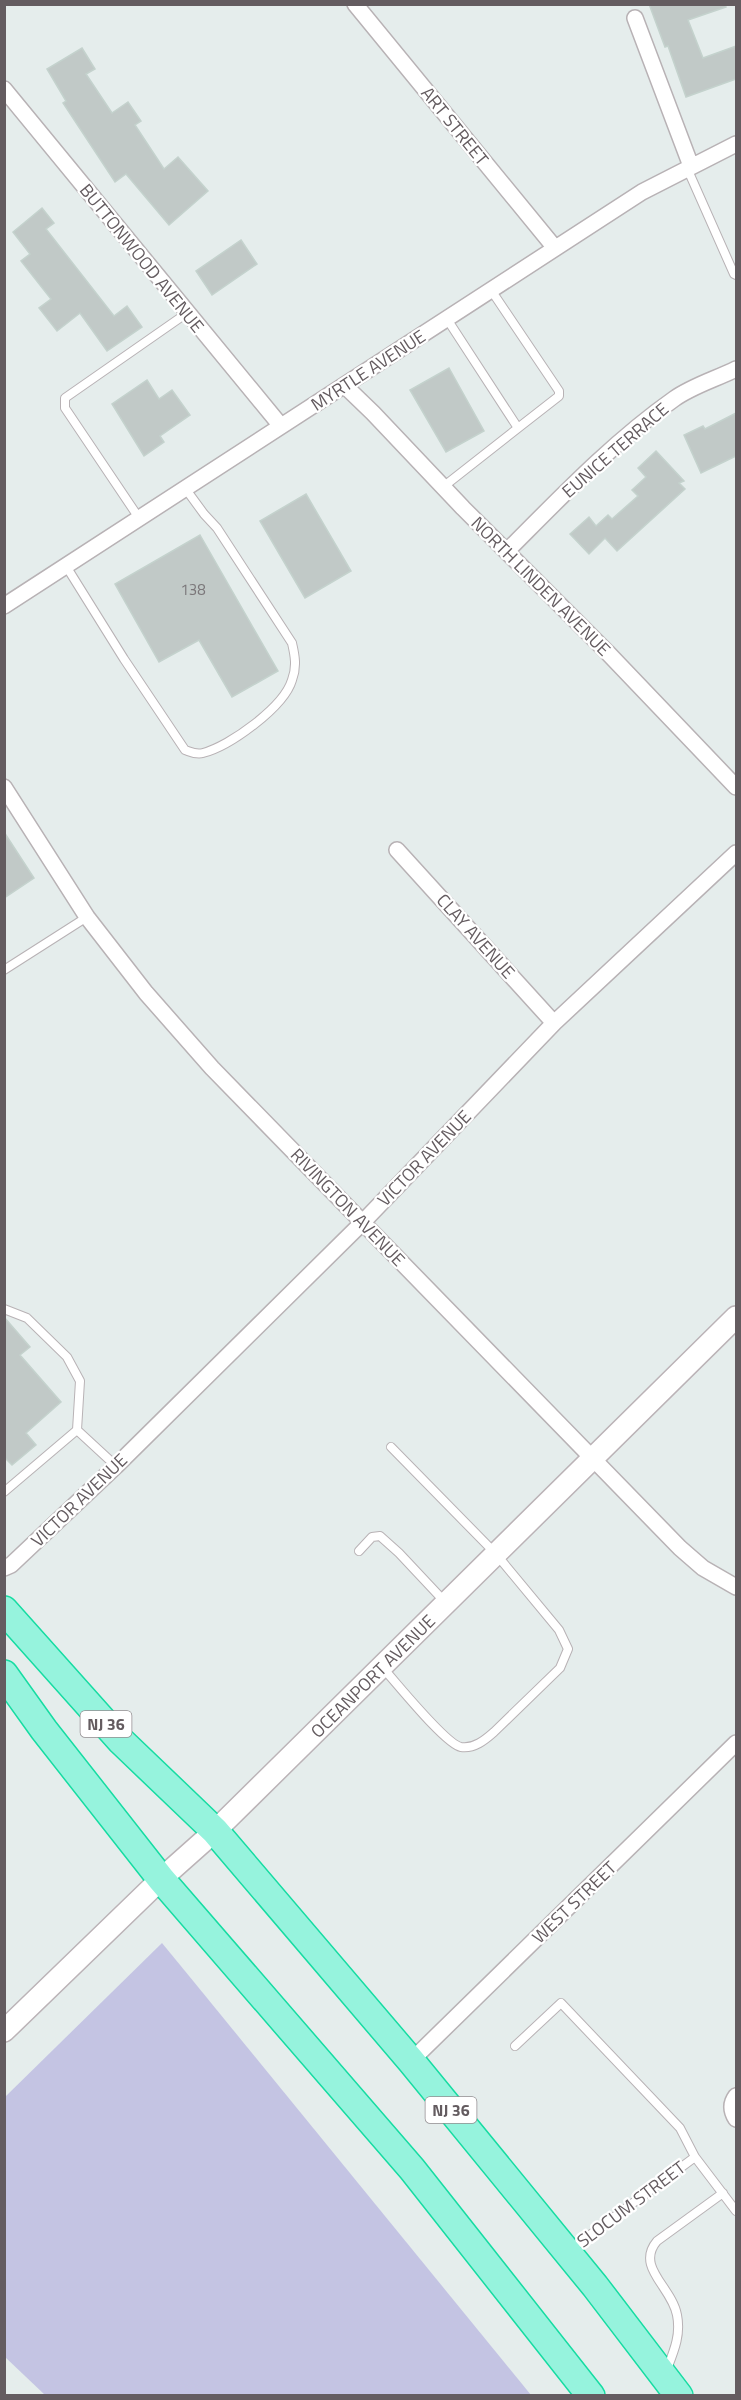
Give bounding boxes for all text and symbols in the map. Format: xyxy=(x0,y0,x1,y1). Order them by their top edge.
street label: ART STREET xyxy=(415,81,496,172)
street label: BUTTONWOOD AVENUE xyxy=(73,178,211,338)
street label: MYRTLE AVENUE xyxy=(305,323,431,417)
street label: EUNICE TERRACE xyxy=(556,396,674,504)
street label: NORTH LINDEN AVENUE xyxy=(465,510,617,662)
house number: 138 xyxy=(180,578,206,601)
street label: CLAY AVENUE xyxy=(430,887,522,985)
street label: VICTOR AVENUE xyxy=(371,1104,477,1212)
street label: RIVINGTON AVENUE xyxy=(284,1142,412,1272)
street label: VICTOR AVENUE xyxy=(25,1447,133,1553)
street label: OCEANPORT AVENUE xyxy=(304,1608,441,1744)
road number: NJ 36 xyxy=(80,1711,132,1737)
street label: WEST STREET xyxy=(526,1854,623,1949)
road number: NJ 36 xyxy=(426,2097,476,2123)
street label: SLOCUM STREET xyxy=(571,2154,691,2254)

